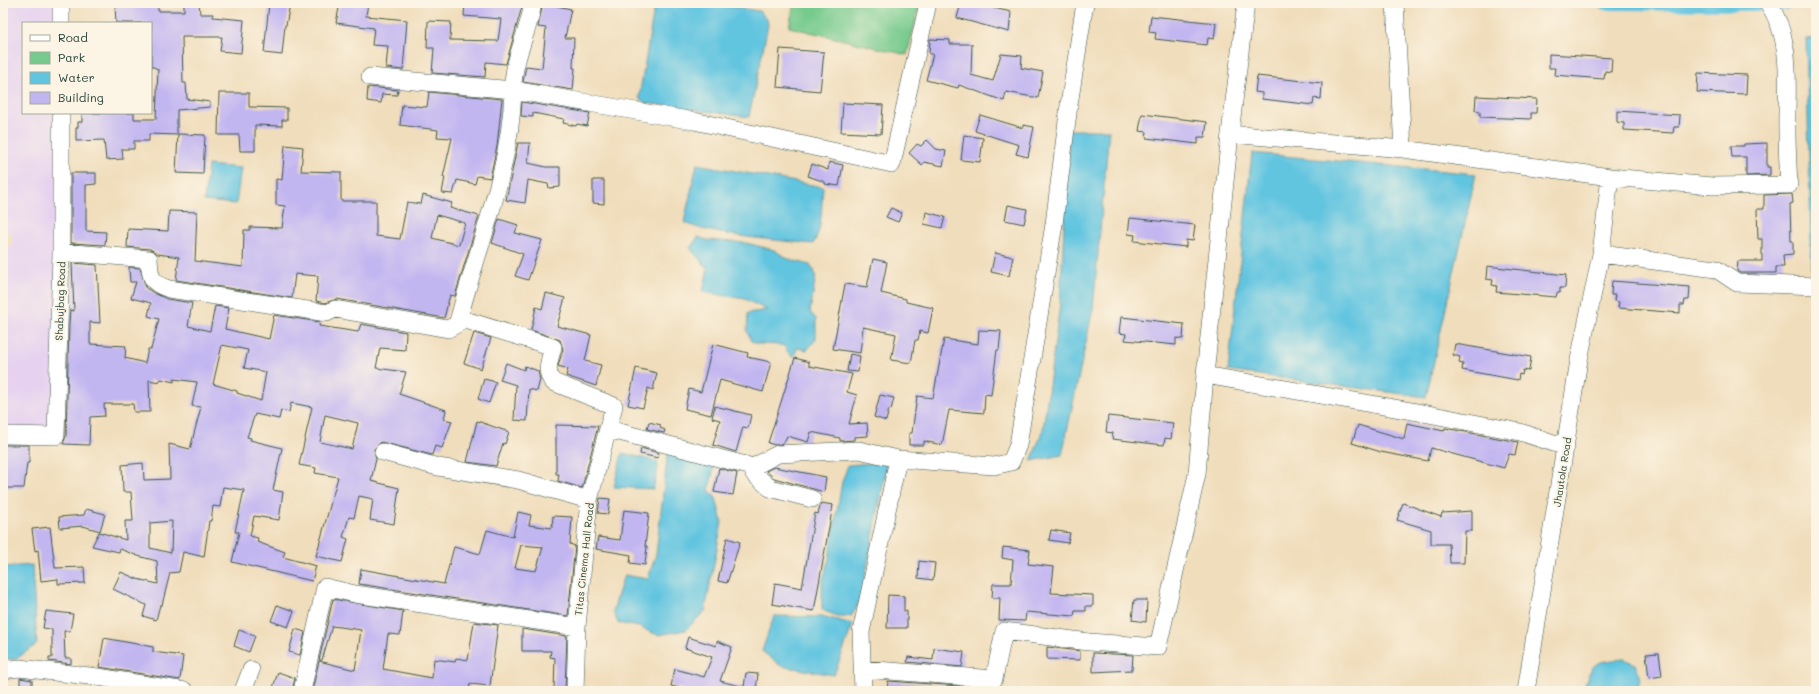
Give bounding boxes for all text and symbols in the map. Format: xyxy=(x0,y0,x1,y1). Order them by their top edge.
legend xyxy=(22,22,152,114)
text: Road xyxy=(58,29,88,45)
text: Park xyxy=(58,49,85,65)
text: Water xyxy=(58,69,95,85)
text: Building xyxy=(58,89,104,105)
street label: Shabujbag Road xyxy=(52,261,68,341)
street label: Jhautola Road xyxy=(1550,436,1574,508)
street label: Titas Cinema Hall Road xyxy=(571,502,597,616)

